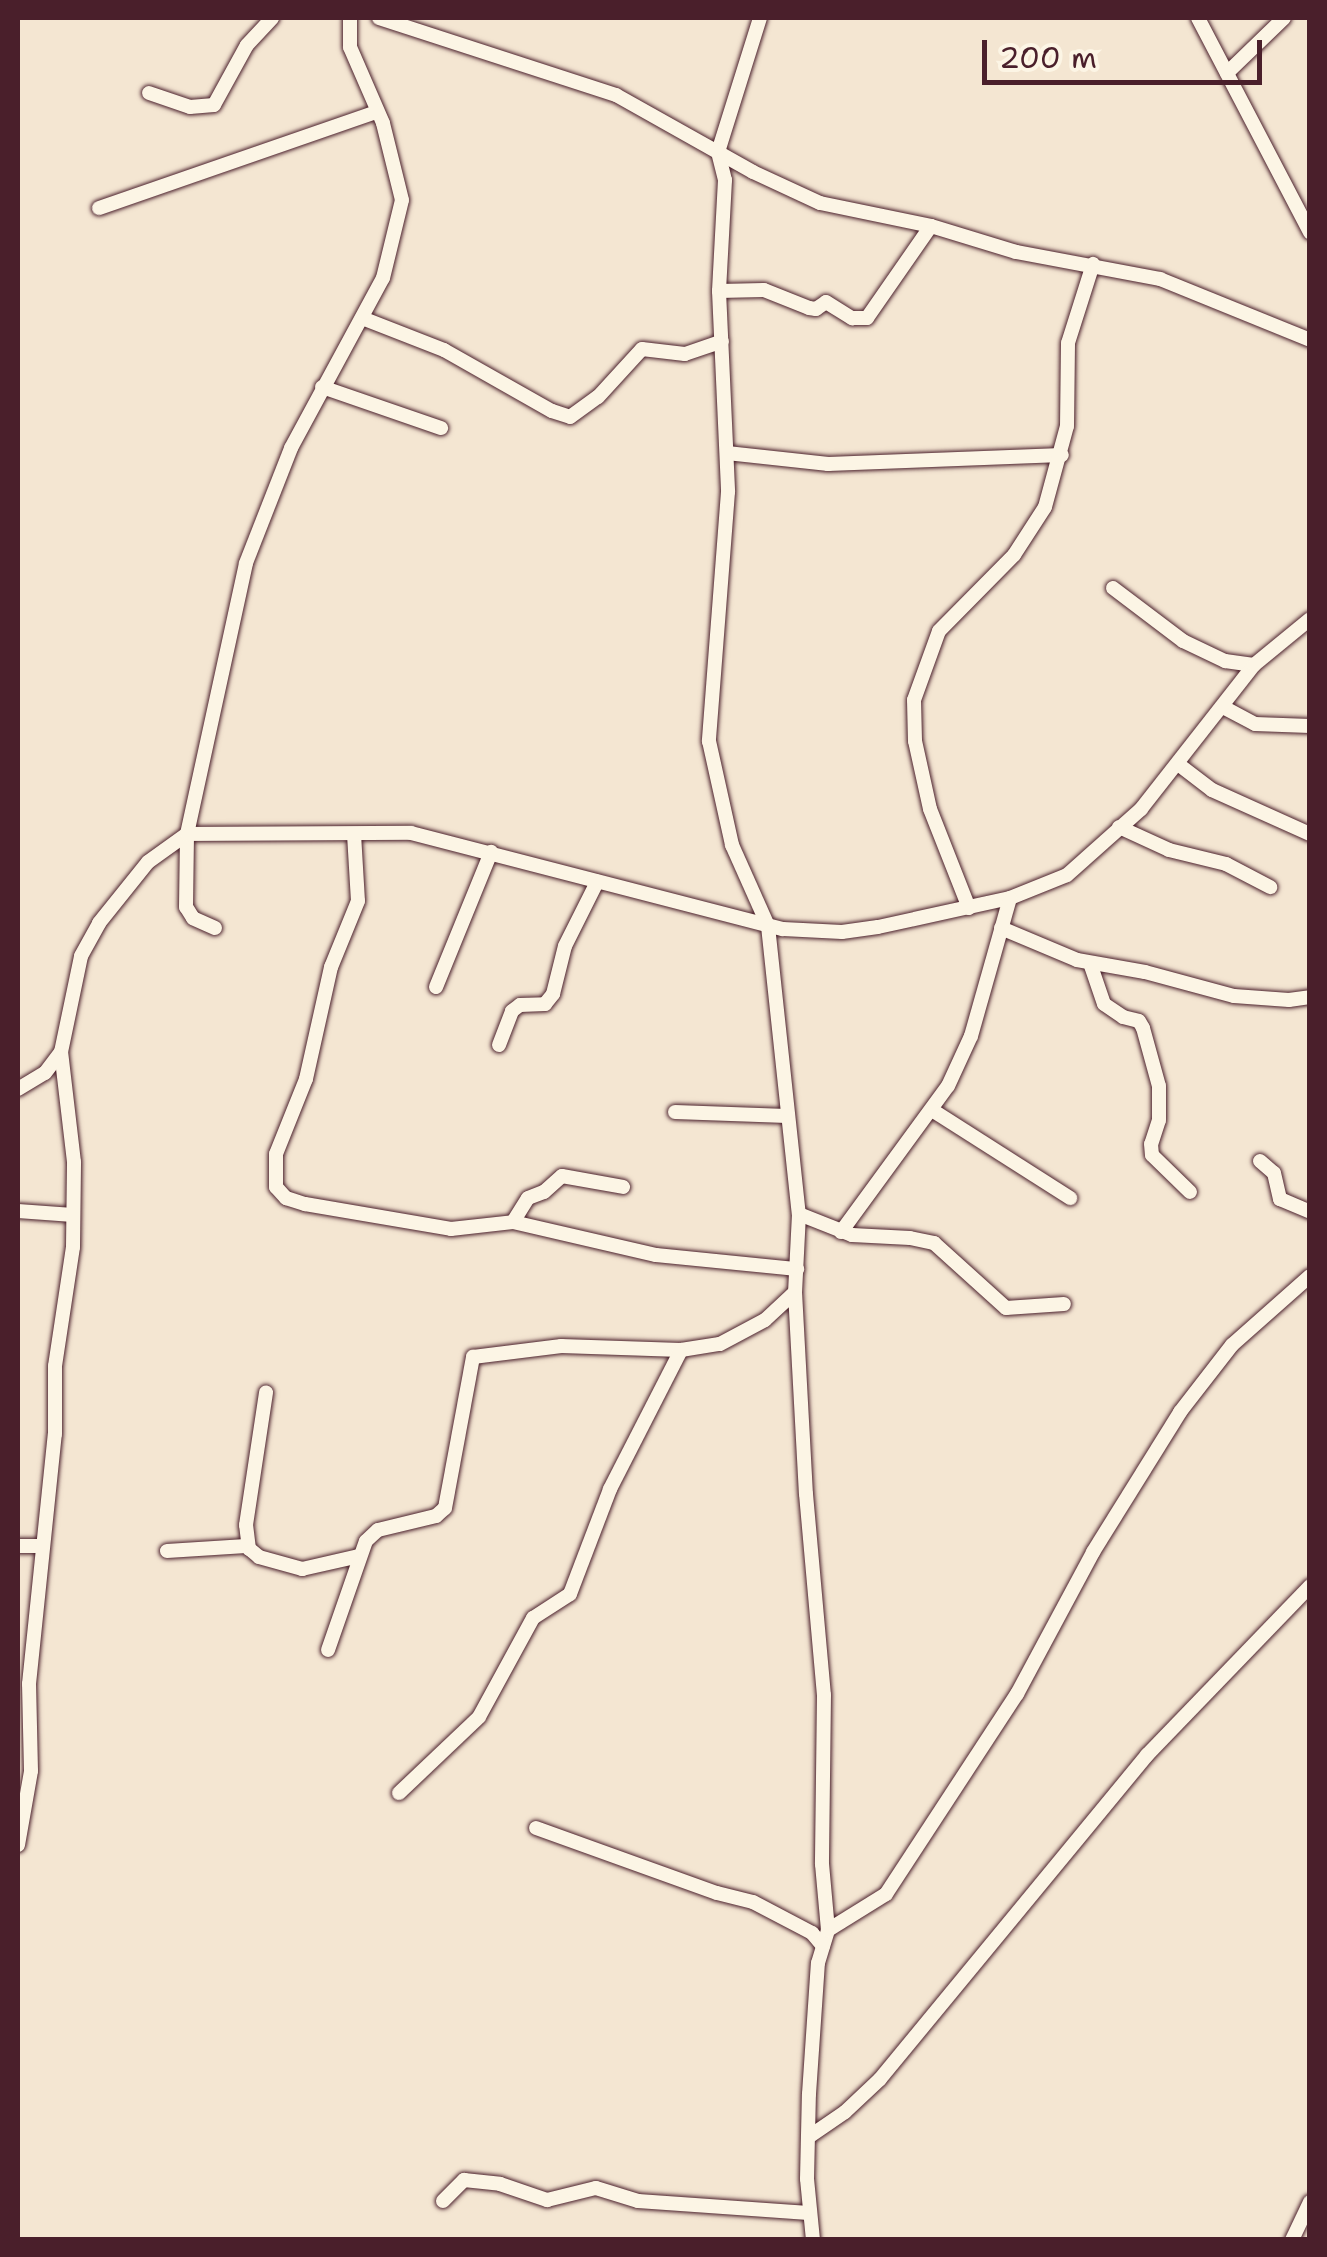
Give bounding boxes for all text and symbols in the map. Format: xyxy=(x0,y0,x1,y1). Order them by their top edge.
scale bar xyxy=(987,20,1267,82)
text: 200 m xyxy=(999,37,1097,78)

